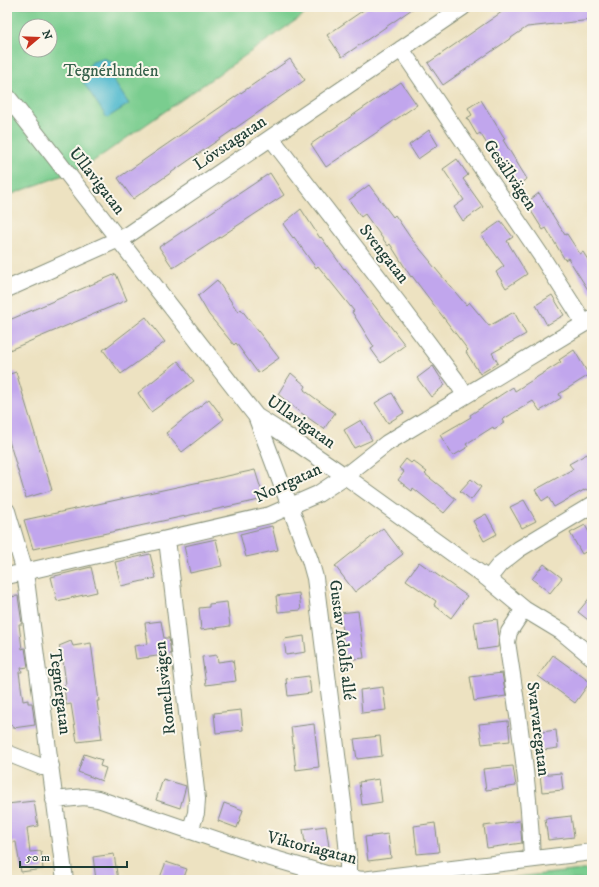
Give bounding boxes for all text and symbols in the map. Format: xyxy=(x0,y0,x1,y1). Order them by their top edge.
north arrow xyxy=(18,18,58,58)
text: N xyxy=(38,29,55,42)
park label: Tegnérlunden xyxy=(63,60,159,82)
street label: Lövstagatan xyxy=(189,110,271,175)
street label: Gesällvägen xyxy=(478,135,542,215)
street label: Ullavigatan xyxy=(64,143,130,219)
street label: Svengatan xyxy=(354,220,414,288)
street label: Ullavigatan xyxy=(262,390,340,454)
street label: Norrgatan xyxy=(251,458,325,508)
street label: Gustav Adolfs allé xyxy=(324,578,360,702)
street label: Romellsvägen xyxy=(149,640,181,736)
street label: Tegnérgatan xyxy=(44,648,76,736)
street label: Svarvaregatan xyxy=(521,680,555,778)
street label: Viktoriagatan xyxy=(264,826,359,870)
scale bar xyxy=(20,843,127,869)
text: 50 m xyxy=(26,850,50,865)

